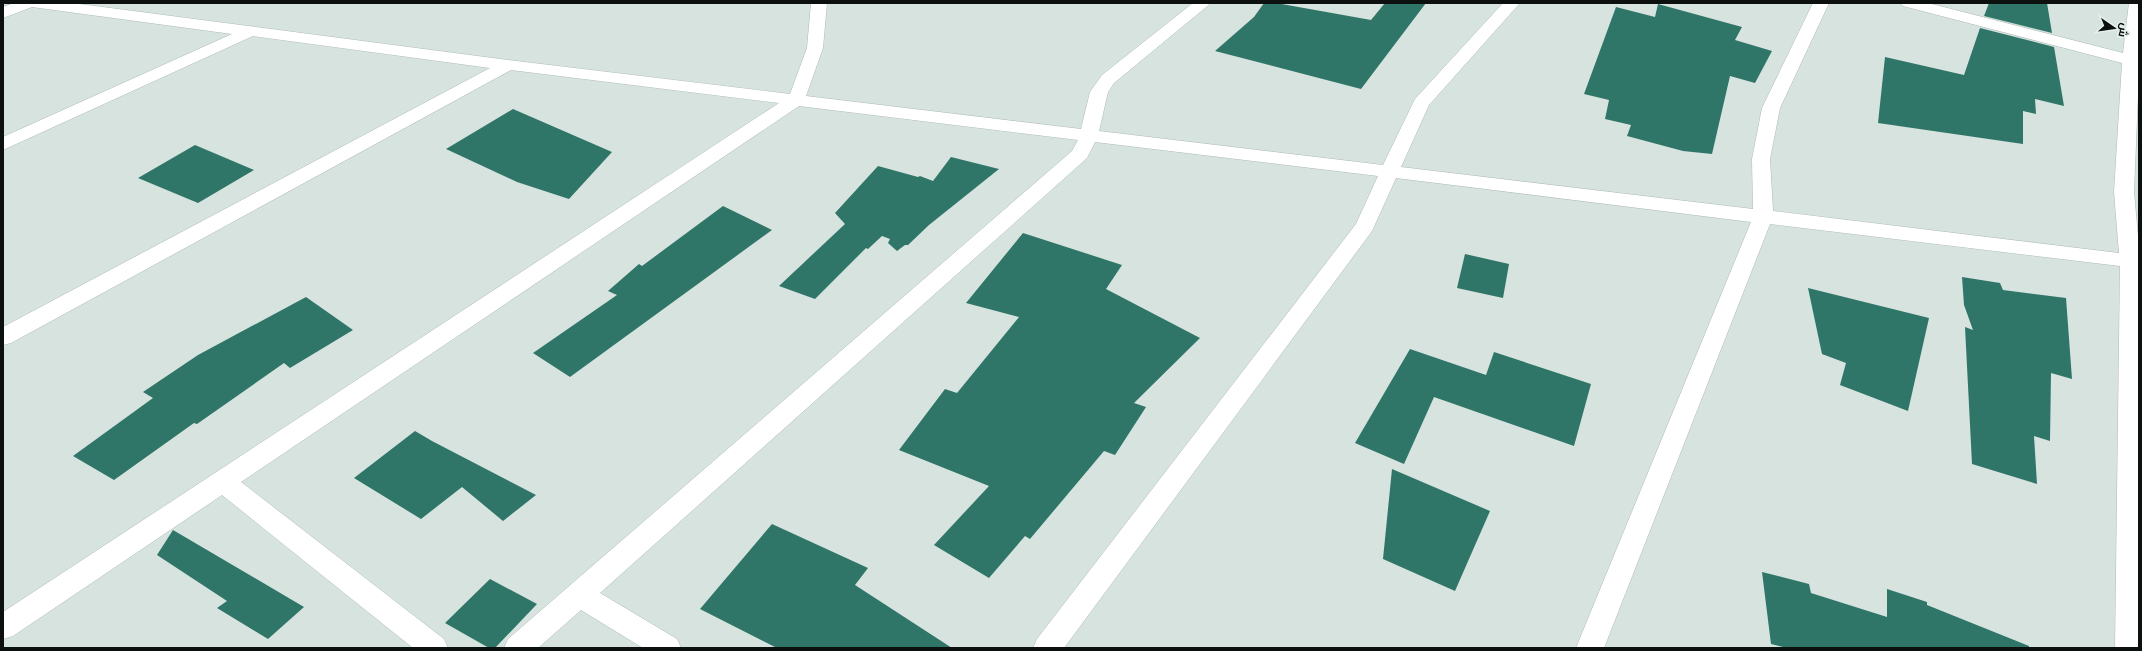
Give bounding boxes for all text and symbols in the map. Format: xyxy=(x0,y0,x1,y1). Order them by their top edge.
north arrow xyxy=(2094,8,2134,48)
text: ش xyxy=(2114,22,2133,39)

